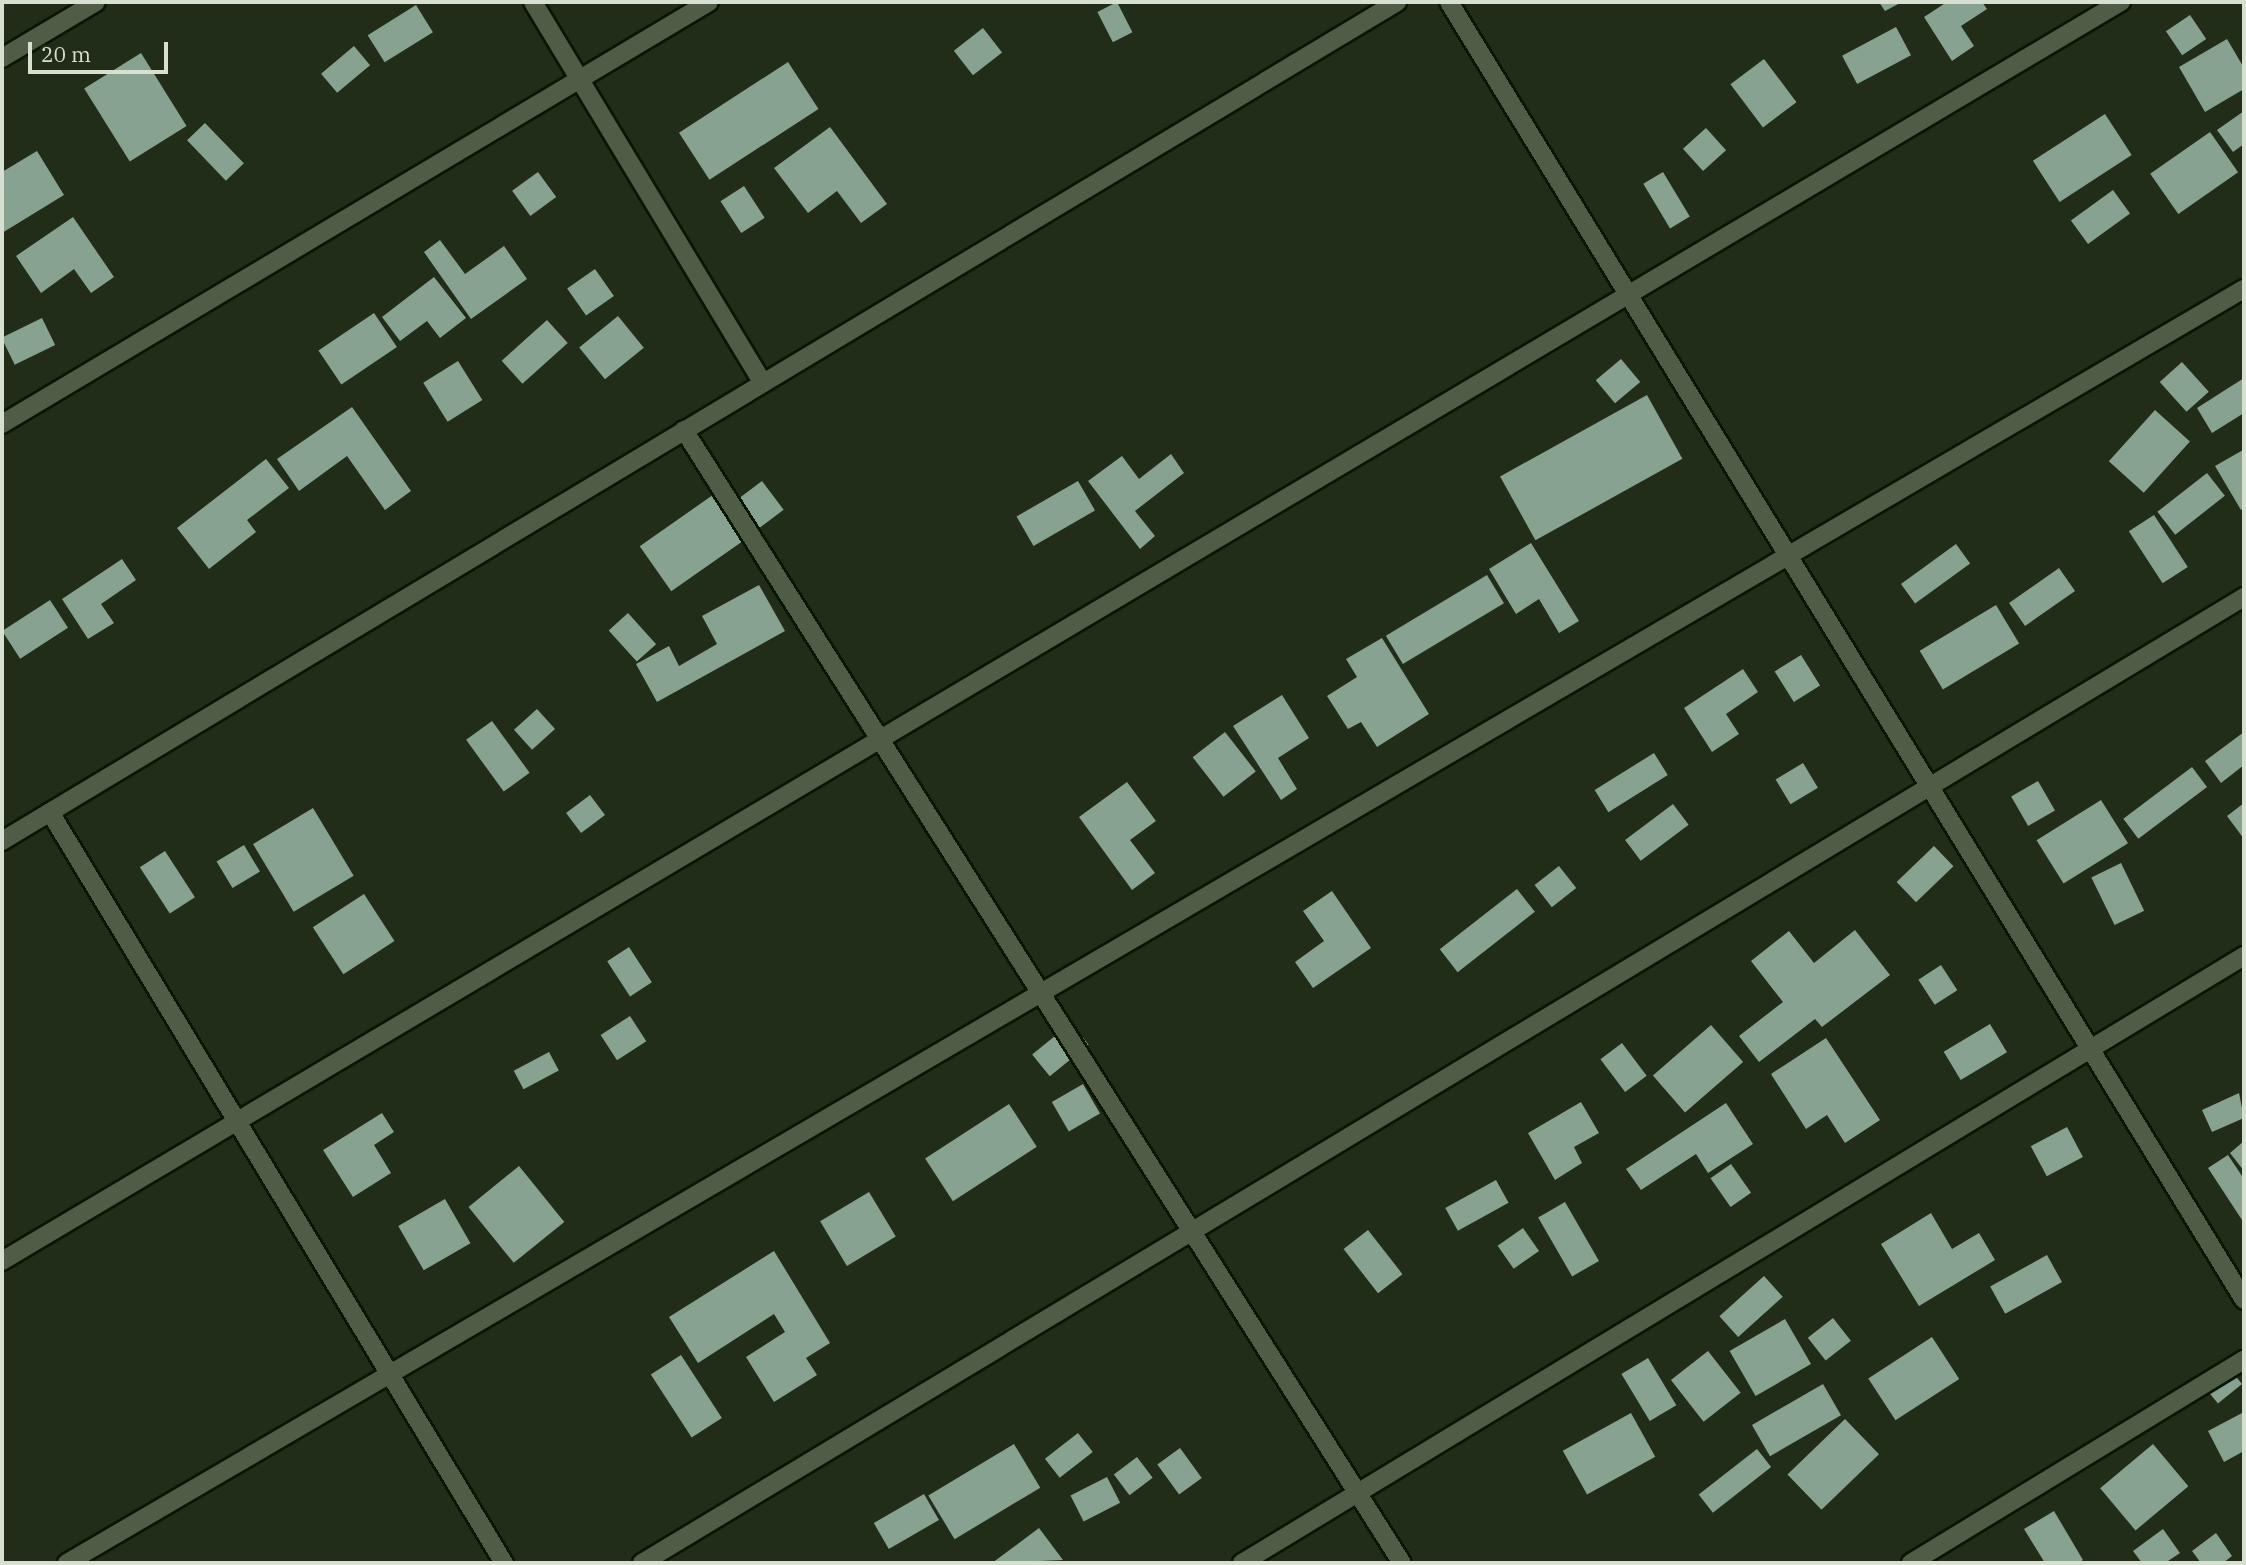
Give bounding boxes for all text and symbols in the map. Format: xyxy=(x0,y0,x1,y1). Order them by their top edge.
scale bar xyxy=(32,28,172,72)
text: 20 m xyxy=(41,40,91,68)

